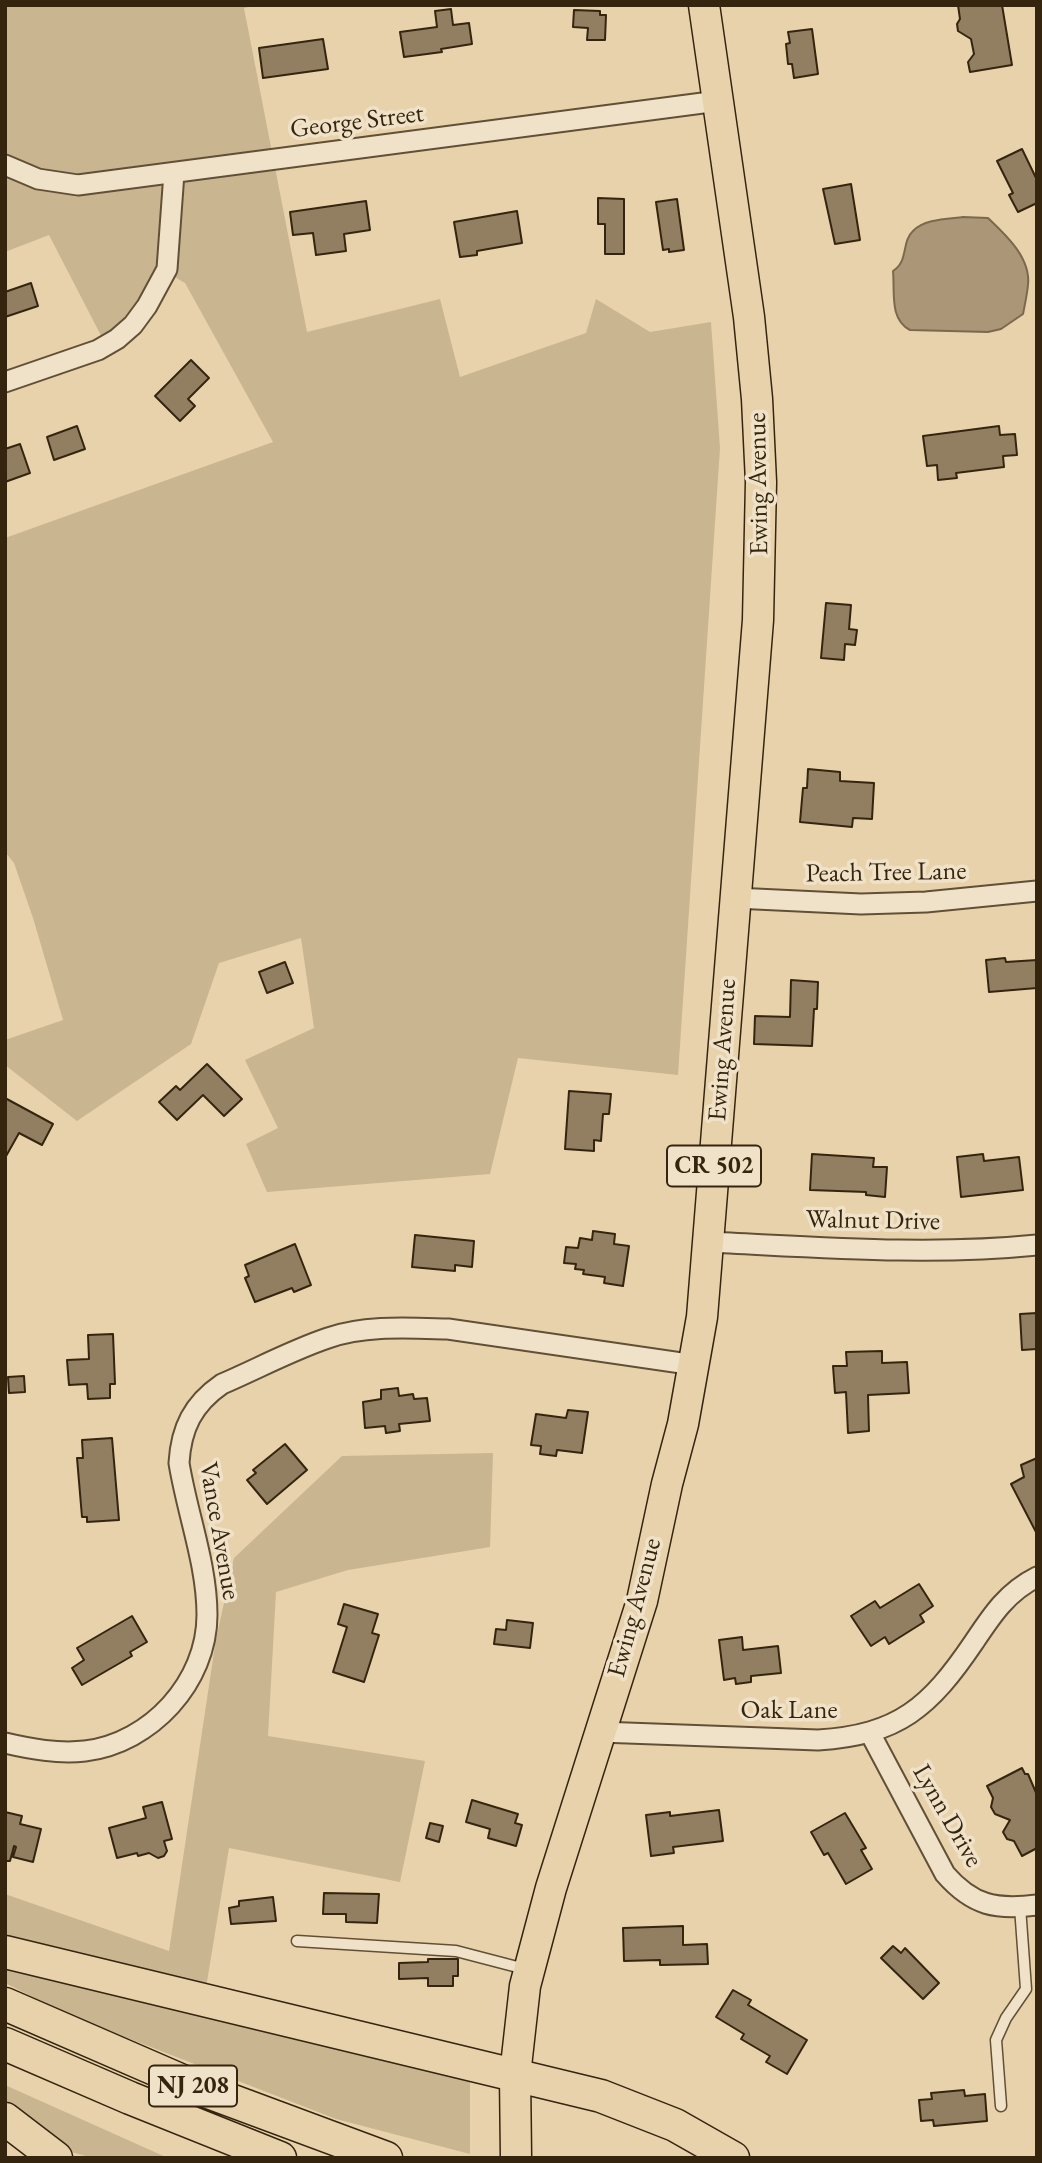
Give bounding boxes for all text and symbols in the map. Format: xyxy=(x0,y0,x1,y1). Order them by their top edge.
street label: George Street xyxy=(289,98,425,146)
street label: Ewing Avenue xyxy=(742,412,776,556)
street label: Peach Tree Lane xyxy=(805,856,967,890)
street label: Ewing Avenue xyxy=(702,978,744,1122)
road number: CR 502 xyxy=(667,1146,761,1186)
street label: Walnut Drive xyxy=(806,1204,940,1238)
street label: Vance Avenue xyxy=(192,1460,246,1602)
street label: Ewing Avenue xyxy=(601,1535,669,1681)
street label: Oak Lane xyxy=(740,1695,838,1727)
street label: Lynn Drive xyxy=(905,1759,989,1873)
road number: NJ 208 xyxy=(149,2066,237,2106)

